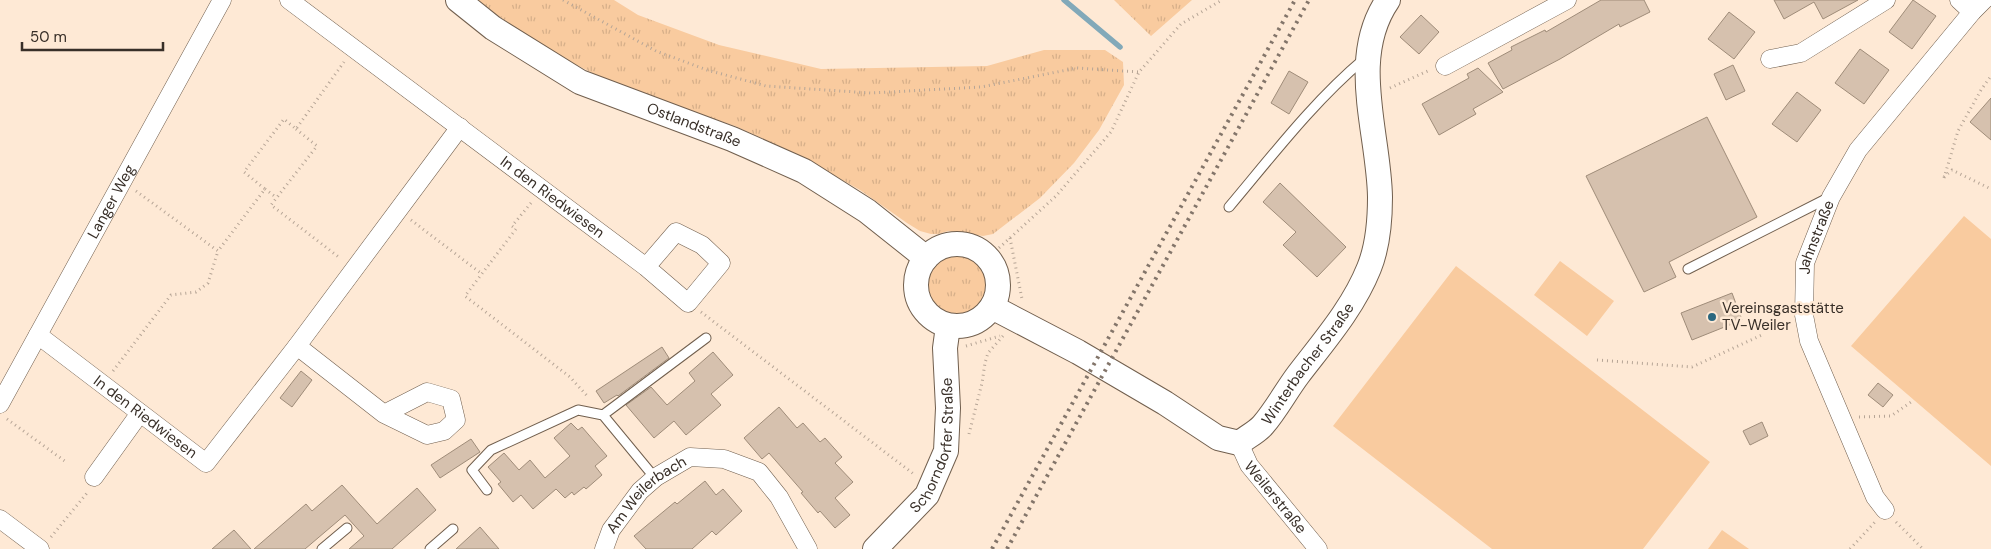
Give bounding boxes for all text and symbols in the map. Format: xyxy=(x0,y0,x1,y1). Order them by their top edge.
scale bar xyxy=(22,20,164,52)
text: 50 m xyxy=(30,27,67,47)
street label: Ostlandstraße xyxy=(644,98,744,152)
street label: In den Riedwiesen xyxy=(496,151,609,243)
street label: Langer Weg xyxy=(83,161,140,242)
street label: Jahnstraße xyxy=(1794,197,1839,274)
place label: Vereinsgaststätte TV-Weiler xyxy=(1722,298,1844,335)
street label: Winterbacher Straße xyxy=(1257,299,1359,429)
marker: Vereinsgaststätte TV-Weiler xyxy=(1706,311,1718,323)
street label: In den Riedwiesen xyxy=(89,371,201,463)
street label: Schorndorfer Straße xyxy=(905,377,958,517)
street label: Am Weilerbach xyxy=(602,451,690,538)
street label: Weilerstraße xyxy=(1240,457,1311,538)

